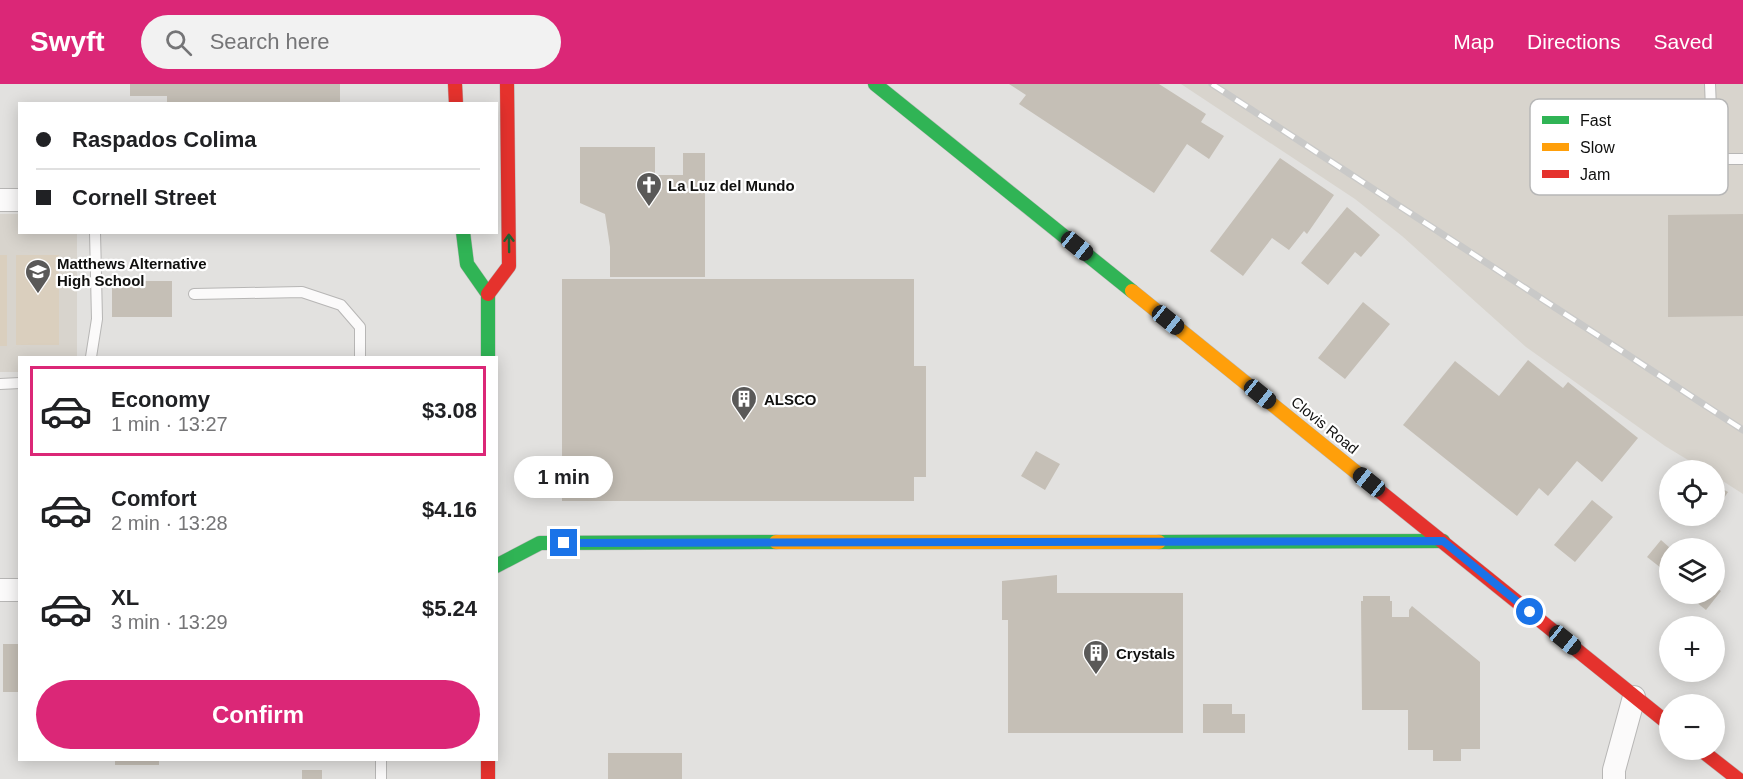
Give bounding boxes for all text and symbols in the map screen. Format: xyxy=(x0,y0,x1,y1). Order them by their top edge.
search box xyxy=(141,15,561,69)
text: Swyft xyxy=(30,26,105,57)
icon: search xyxy=(162,26,195,59)
text: Search here xyxy=(210,29,330,54)
text: Map xyxy=(1453,30,1494,53)
text: Directions xyxy=(1527,30,1620,53)
text: Saved xyxy=(1653,30,1713,53)
legend xyxy=(1530,99,1728,195)
text: Fast xyxy=(1580,112,1612,129)
text: Raspados Colima xyxy=(72,127,257,152)
text: Slow xyxy=(1580,139,1615,156)
text: Jam xyxy=(1580,166,1610,183)
church icon: La Luz del Mundo xyxy=(634,170,664,208)
place label: La Luz del Mundo xyxy=(668,177,795,194)
text: Cornell Street xyxy=(72,185,216,210)
car xyxy=(1057,228,1097,264)
one-way arrow xyxy=(503,233,515,253)
place label: Matthews Alternative High School xyxy=(57,255,206,289)
school or university icon: Matthews Alternative High School xyxy=(23,257,53,295)
car xyxy=(1148,302,1188,338)
car xyxy=(1240,376,1280,412)
icon: car xyxy=(39,384,93,438)
building icon: ALSCO xyxy=(729,384,759,422)
text: Economy xyxy=(111,387,210,412)
place label: ALSCO xyxy=(764,391,817,408)
street label: Clovis Road xyxy=(1288,393,1362,457)
text: $3.08 xyxy=(422,398,477,423)
text: 1 min · 13:27 xyxy=(111,413,228,435)
callout: 1 min xyxy=(514,456,614,498)
map controls xyxy=(1659,460,1725,760)
button: locate xyxy=(1659,460,1725,526)
car xyxy=(1349,464,1389,500)
text: 1 min xyxy=(537,466,590,488)
icon: car xyxy=(39,483,93,537)
text: Comfort xyxy=(111,486,197,511)
text: $4.16 xyxy=(422,497,477,522)
text: 2 min · 13:28 xyxy=(111,512,228,534)
route end xyxy=(550,529,577,556)
button: layers xyxy=(1659,538,1725,604)
icon: car xyxy=(39,582,93,636)
text: XL xyxy=(111,585,139,610)
text: $5.24 xyxy=(422,596,477,621)
route start xyxy=(1516,598,1543,625)
text: 3 min · 13:29 xyxy=(111,611,228,633)
button: + xyxy=(1659,616,1725,682)
car xyxy=(1545,622,1585,658)
building icon: Crystals xyxy=(1081,638,1111,676)
place label: Crystals xyxy=(1116,645,1175,662)
button: Confirm xyxy=(36,680,480,749)
button: − xyxy=(1659,694,1725,760)

